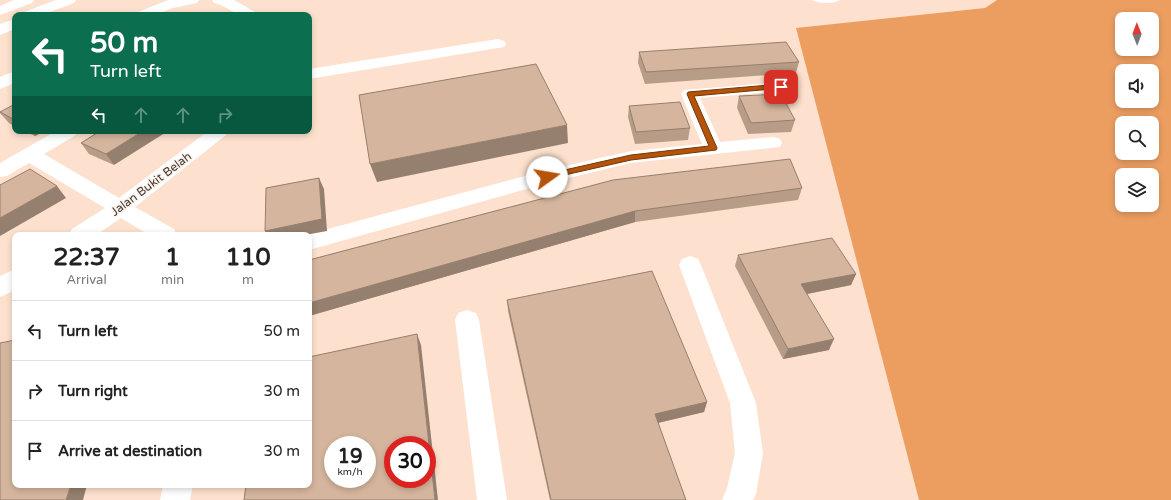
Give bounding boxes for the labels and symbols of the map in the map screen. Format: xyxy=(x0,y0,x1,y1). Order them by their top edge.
north arrow xyxy=(1115,12,1159,56)
pin xyxy=(764,70,798,104)
street label: Jalan Bukit Belah xyxy=(108,149,194,219)
position arrow xyxy=(526,156,568,198)
speed limit sign: 30 xyxy=(384,436,436,488)

